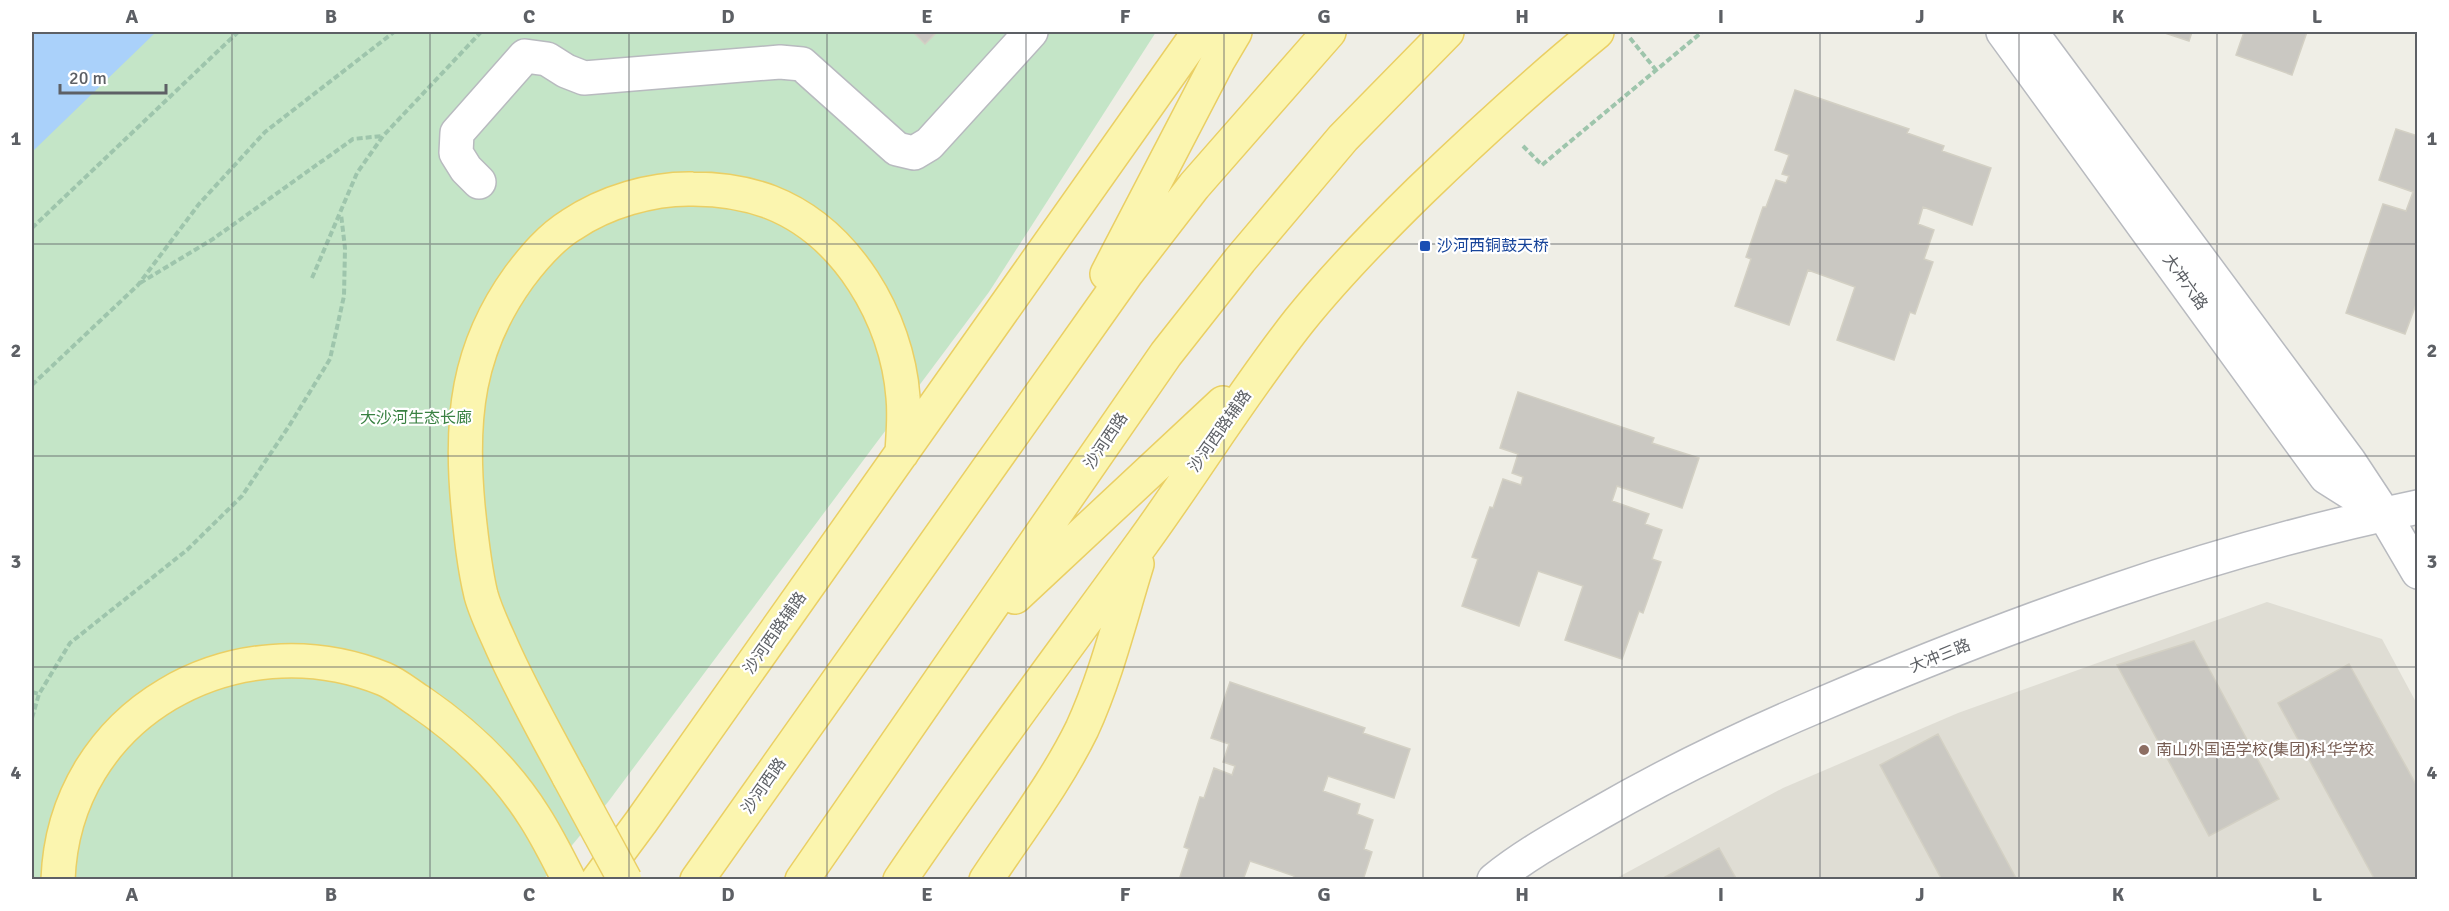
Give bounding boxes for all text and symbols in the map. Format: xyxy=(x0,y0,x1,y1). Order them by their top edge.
text: A xyxy=(126,4,139,29)
text: B xyxy=(325,4,337,29)
text: C xyxy=(523,4,535,29)
text: D xyxy=(721,4,735,29)
text: E xyxy=(921,4,933,29)
text: F xyxy=(1120,4,1131,29)
text: G xyxy=(1317,4,1331,29)
text: H xyxy=(1515,4,1529,29)
text: I xyxy=(1718,4,1724,29)
text: J xyxy=(1915,4,1925,29)
text: K xyxy=(2112,4,2125,29)
text: L xyxy=(2312,4,2323,29)
scale bar xyxy=(60,57,166,95)
text: 20 m xyxy=(69,67,107,89)
text: 1 xyxy=(11,126,22,151)
text: 1 xyxy=(2427,126,2438,151)
place label: 沙河西铜鼓天桥 xyxy=(1437,236,1549,256)
marker: 沙河西铜鼓天桥 xyxy=(1418,239,1432,253)
street label: 大冲六路 xyxy=(2158,250,2212,314)
text: 2 xyxy=(11,338,21,363)
text: 2 xyxy=(2427,338,2437,363)
street label: 沙河西路辅路 xyxy=(1184,386,1256,476)
park label: 大沙河生态长廊 xyxy=(360,408,472,428)
street label: 沙河西路 xyxy=(1080,409,1132,473)
text: 3 xyxy=(11,549,21,574)
text: 3 xyxy=(2427,549,2437,574)
street label: 沙河西路辅路 xyxy=(739,588,811,678)
street label: 大冲三路 xyxy=(1907,635,1973,677)
place label: 南山外国语学校(集团)科华学校 xyxy=(2156,740,2375,760)
marker: 南山外国语学校(集团)科华学校 xyxy=(2137,743,2151,757)
street label: 沙河西路 xyxy=(737,754,791,818)
text: 4 xyxy=(11,760,22,785)
text: 4 xyxy=(2427,760,2438,785)
text: A xyxy=(126,882,139,907)
text: B xyxy=(325,882,337,907)
text: C xyxy=(523,882,535,907)
text: D xyxy=(721,882,735,907)
text: E xyxy=(921,882,933,907)
text: F xyxy=(1120,882,1131,907)
text: G xyxy=(1317,882,1331,907)
text: H xyxy=(1515,882,1529,907)
text: I xyxy=(1718,882,1724,907)
text: J xyxy=(1915,882,1925,907)
text: K xyxy=(2112,882,2125,907)
text: L xyxy=(2312,882,2323,907)

